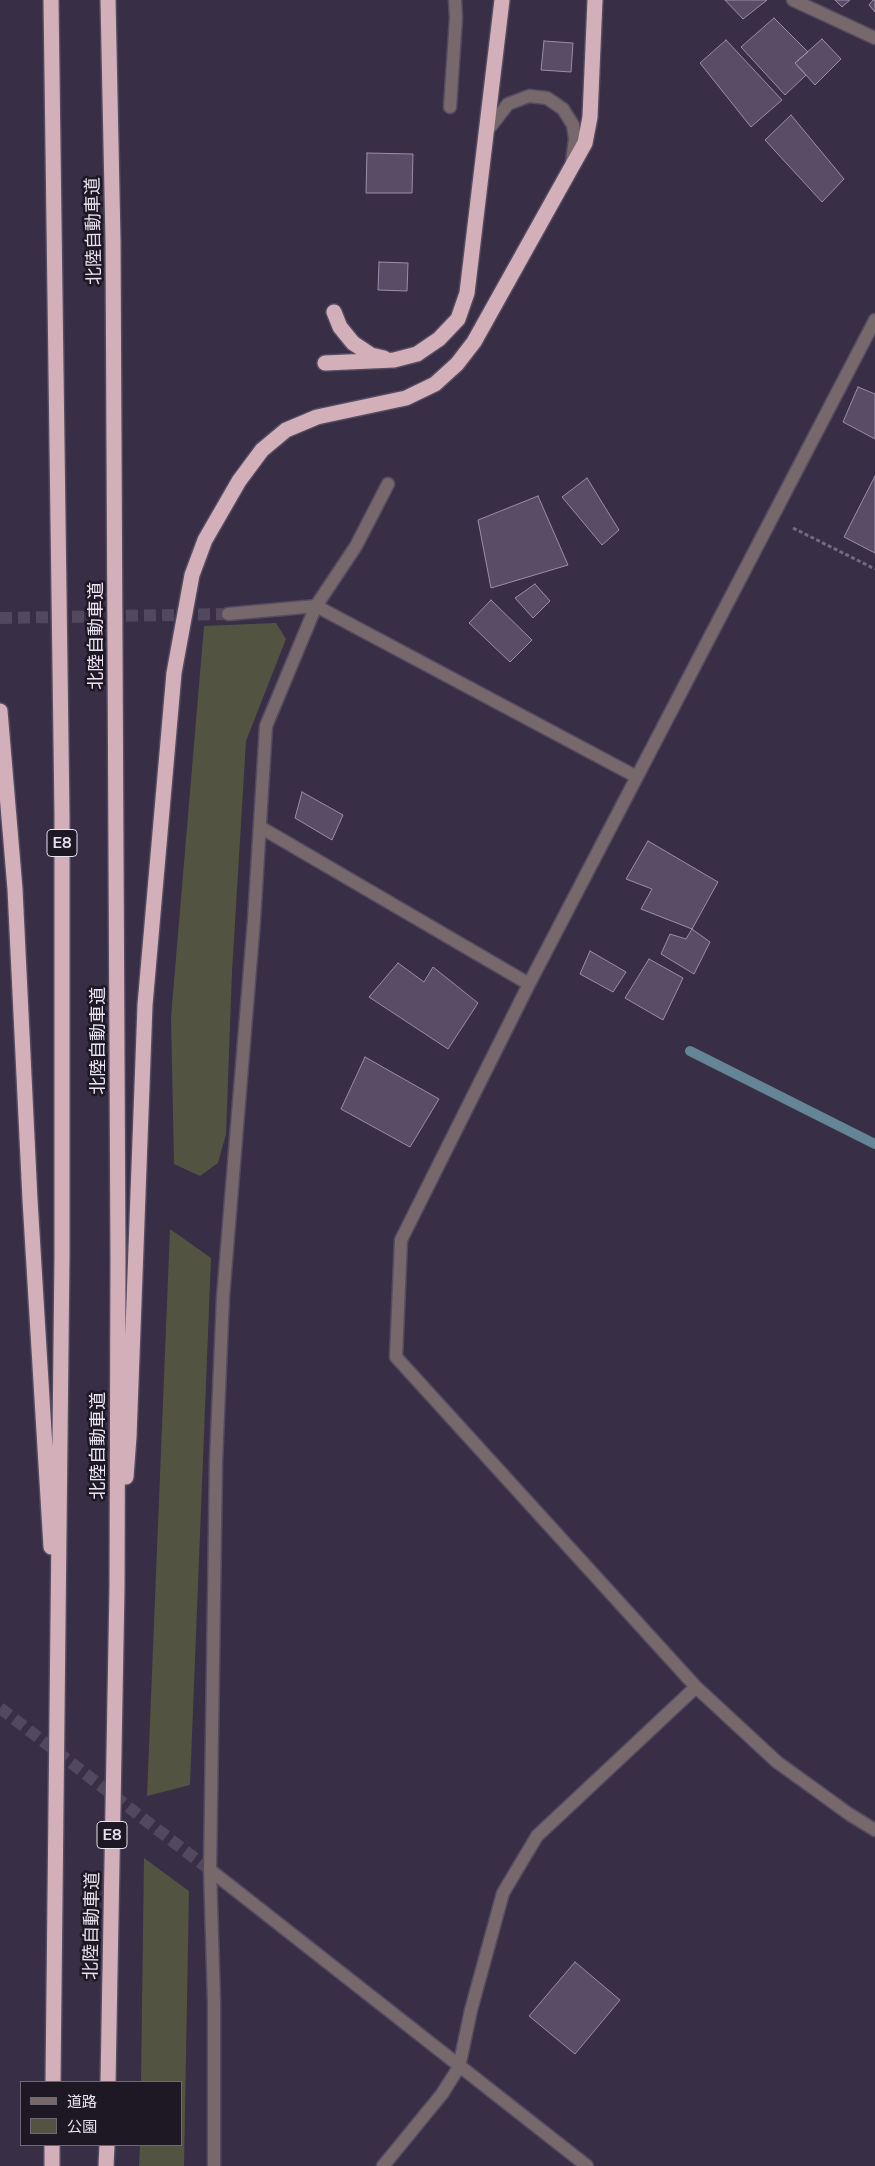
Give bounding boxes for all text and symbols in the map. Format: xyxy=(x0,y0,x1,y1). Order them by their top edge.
street label: 北陸自動車道 xyxy=(82,177,106,285)
street label: 北陸自動車道 xyxy=(86,582,108,690)
road number: E8 xyxy=(47,830,77,856)
street label: 北陸自動車道 xyxy=(88,987,110,1095)
street label: 北陸自動車道 xyxy=(88,1392,110,1500)
road number: E8 xyxy=(97,1822,127,1848)
street label: 北陸自動車道 xyxy=(80,1872,104,1980)
legend xyxy=(20,2081,182,2146)
text: 道路 xyxy=(67,2092,97,2111)
text: 公園 xyxy=(67,2117,97,2136)

